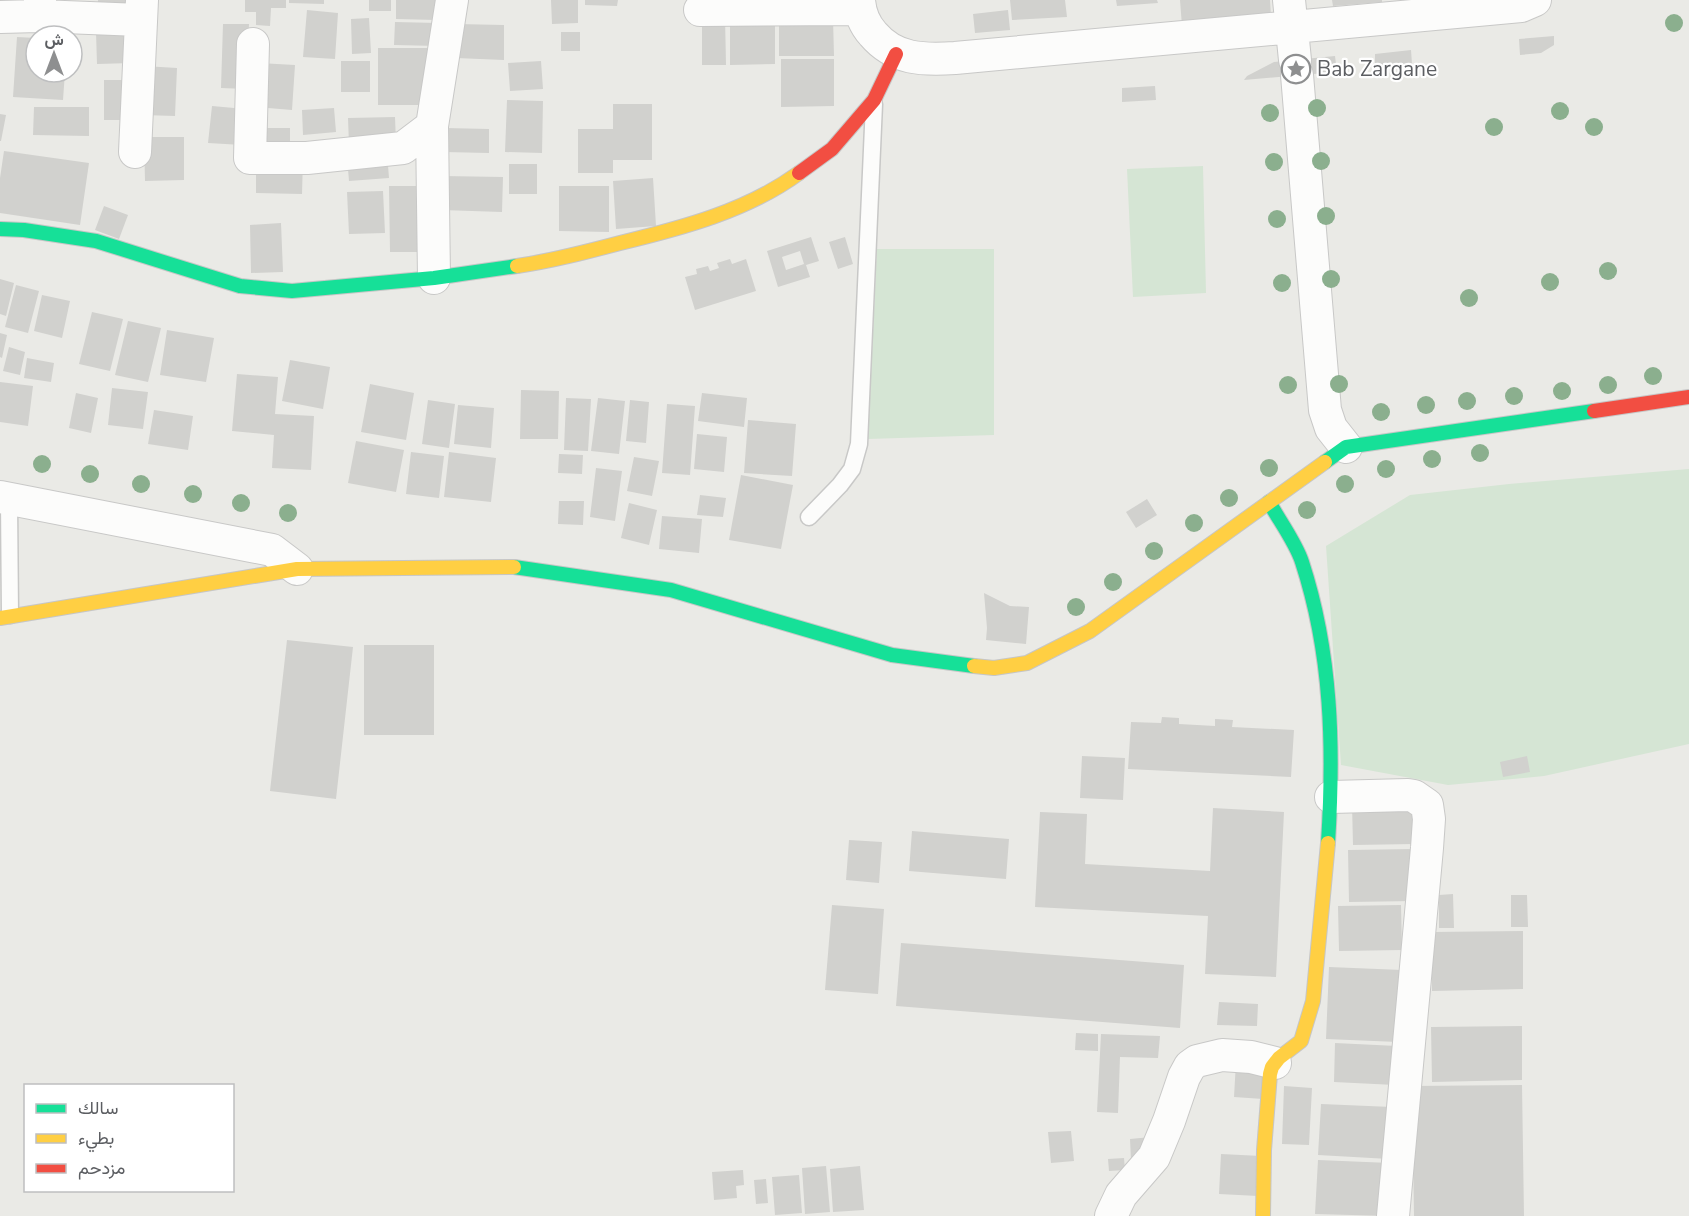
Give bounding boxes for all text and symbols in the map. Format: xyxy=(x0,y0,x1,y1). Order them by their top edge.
north arrow xyxy=(24,24,84,84)
text: ش xyxy=(44,29,64,51)
place icon: Bab Zargane xyxy=(1280,53,1312,85)
place label: Bab Zargane xyxy=(1317,55,1437,83)
legend xyxy=(24,1084,234,1192)
text: سالك xyxy=(78,1096,118,1120)
text: بطيء xyxy=(78,1126,114,1153)
text: مزدحم xyxy=(78,1156,125,1180)

